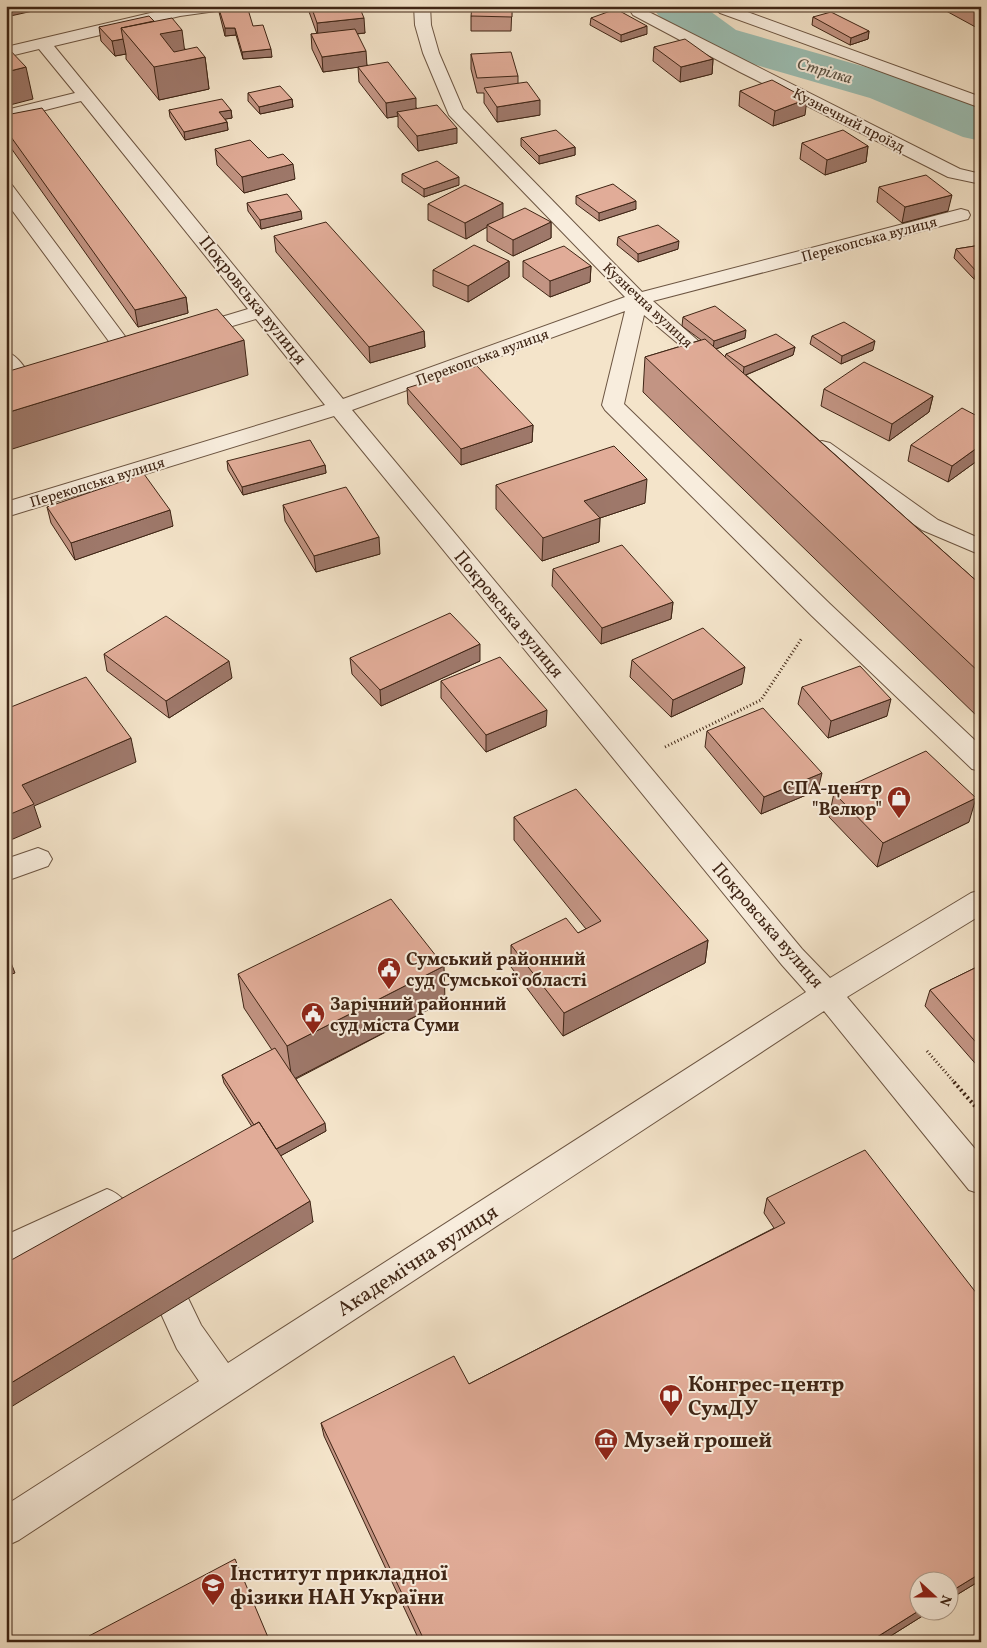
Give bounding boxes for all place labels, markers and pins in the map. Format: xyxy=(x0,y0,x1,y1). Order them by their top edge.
place label: СПА-центр "Велюр" xyxy=(783,777,882,823)
shop icon: СПА-центр "Велюр" xyxy=(886,785,912,819)
place label: Сумський районний суд Сумської області xyxy=(406,948,587,994)
public building icon: Сумський районний суд Сумської області xyxy=(376,956,402,990)
place label: Зарічний районний суд міста Суми xyxy=(330,993,506,1039)
public building icon: Зарічний районний суд міста Суми xyxy=(300,1001,326,1035)
place label: Конгрес-центр СумДУ xyxy=(688,1371,844,1424)
library icon: Конгрес-центр СумДУ xyxy=(658,1383,684,1417)
museum icon: Музей грошей xyxy=(593,1427,619,1461)
place label: Музей грошей xyxy=(624,1427,772,1456)
place label: Інститут прикладної фізики НАН України xyxy=(230,1560,448,1613)
school or university icon: Інститут прикладної фізики НАН України xyxy=(200,1572,226,1606)

